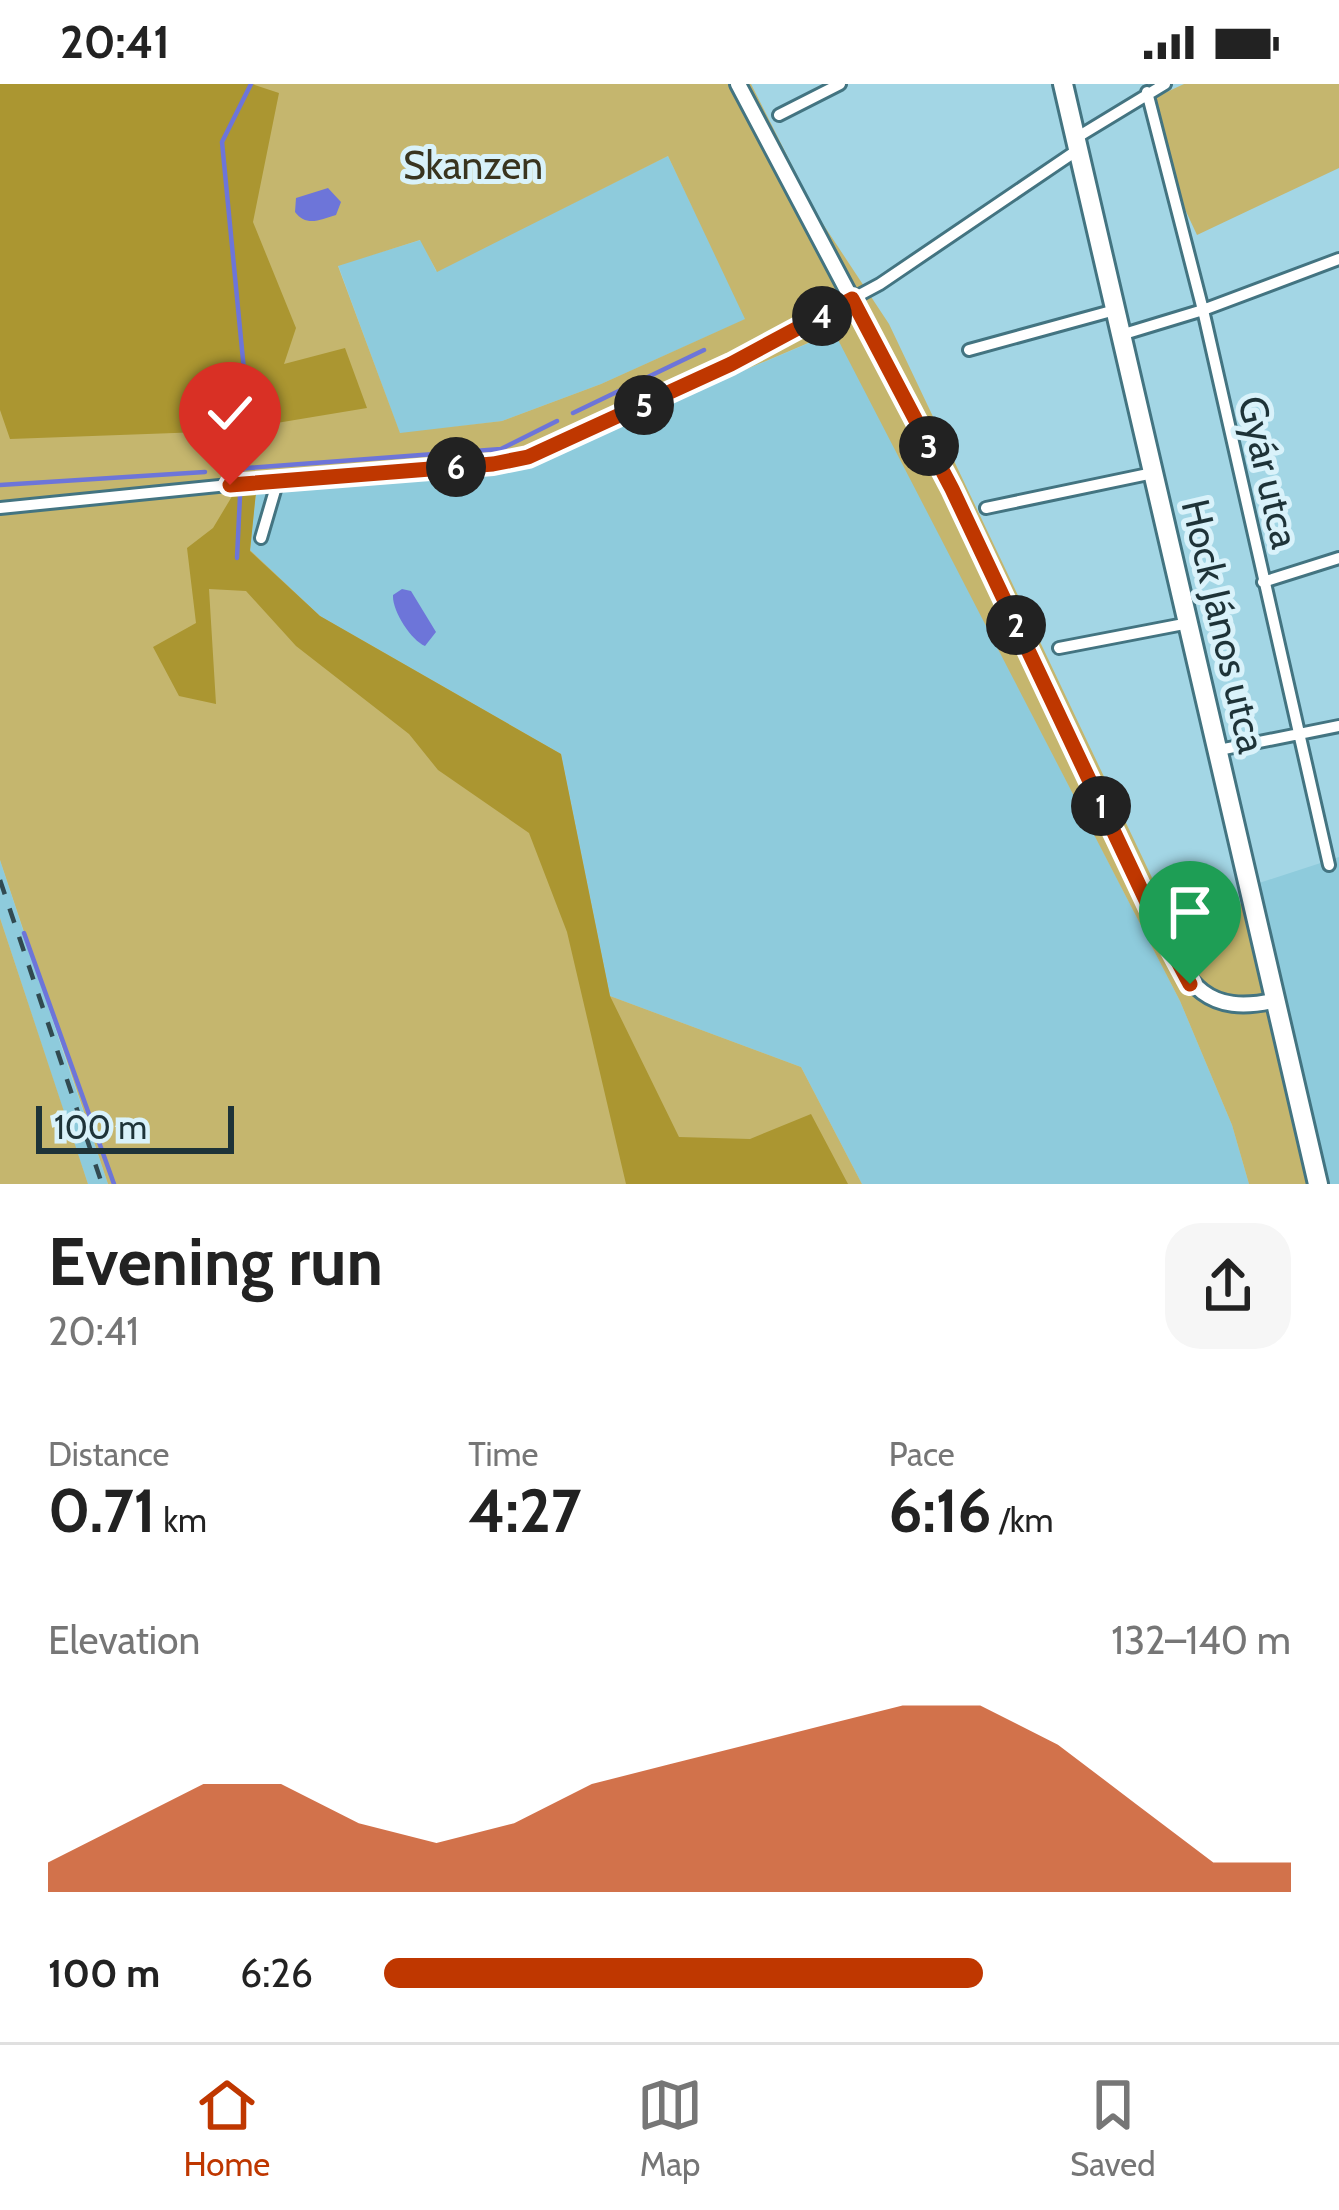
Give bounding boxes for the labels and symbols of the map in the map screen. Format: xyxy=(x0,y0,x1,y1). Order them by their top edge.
park label: Skanzen xyxy=(403,141,543,189)
pin: 4 xyxy=(792,286,852,346)
pin xyxy=(179,362,281,485)
pin: 5 xyxy=(614,375,674,435)
street label: Gyár utca xyxy=(1228,391,1310,553)
pin: 3 xyxy=(899,416,959,476)
pin: 6 xyxy=(426,437,486,497)
street label: Hock János utca xyxy=(1172,495,1277,758)
pin: 2 xyxy=(986,595,1046,655)
pin: 1 xyxy=(1071,776,1131,836)
pin xyxy=(1139,861,1241,984)
scale bar xyxy=(36,1100,234,1153)

